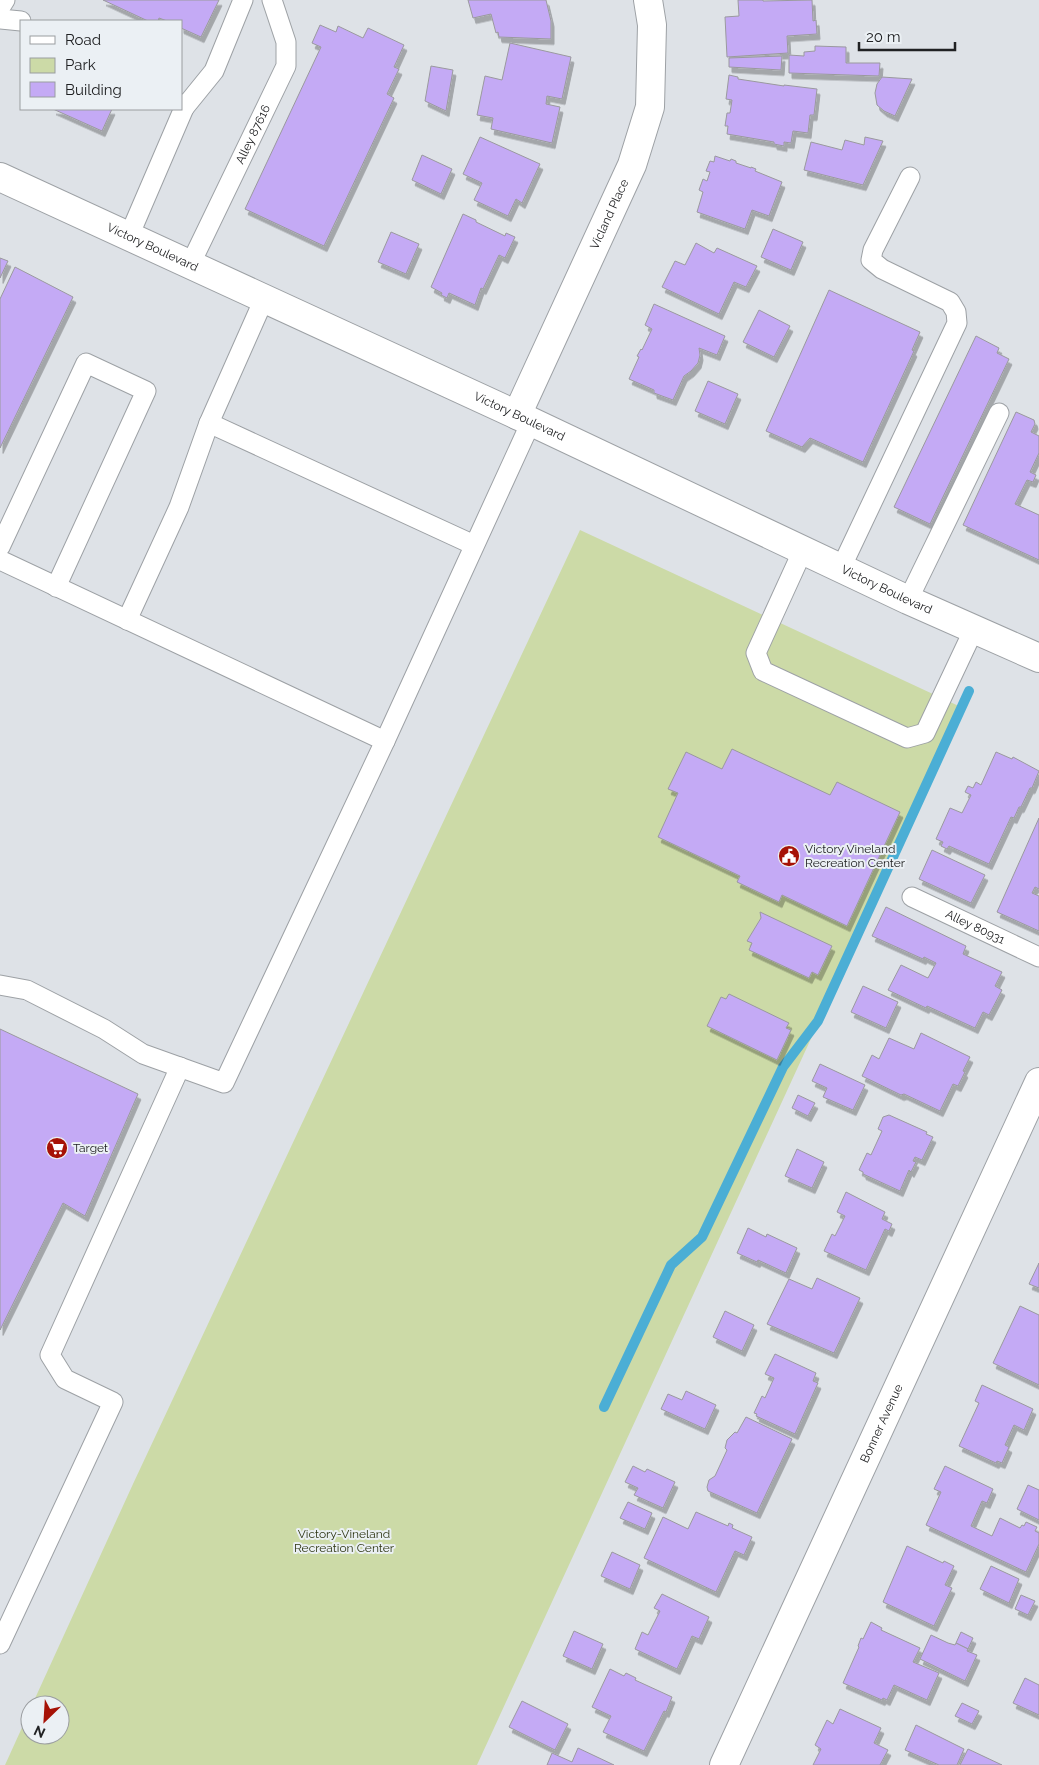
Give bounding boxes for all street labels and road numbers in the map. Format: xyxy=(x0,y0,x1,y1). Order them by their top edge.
street label: Alley 87616 xyxy=(233,103,273,166)
street label: Vicland Place xyxy=(587,177,632,251)
street label: Victory Boulevard xyxy=(105,220,200,274)
street label: Victory Boulevard xyxy=(472,389,567,444)
street label: Victory Boulevard xyxy=(839,562,934,617)
street label: Alley 80931 xyxy=(943,907,1007,947)
street label: Bonner Avenue xyxy=(857,1382,906,1465)

